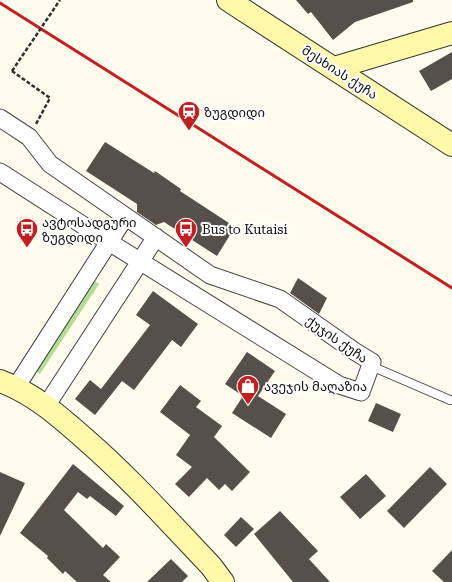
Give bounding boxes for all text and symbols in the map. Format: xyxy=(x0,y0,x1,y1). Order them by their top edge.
street label: მესხიას ქუჩა xyxy=(299,42,380,102)
station icon: ზუგდიდი xyxy=(176,99,202,132)
place label: ზუგდიდი xyxy=(204,105,265,121)
place label: ავტოსადგური ზუგდიდი xyxy=(42,215,137,246)
bus stop icon: ავტოსადგური ზუგდიდი xyxy=(14,216,40,249)
bus stop icon: Bus to Kutaisi xyxy=(173,216,199,249)
place label: Bus to Kutaisi xyxy=(202,222,288,237)
street label: ქუჯის ქუჩა xyxy=(303,313,370,366)
shop icon: ავეჯის მაღაზია xyxy=(235,373,261,406)
place label: ავეჯის მაღაზია xyxy=(264,379,367,395)

